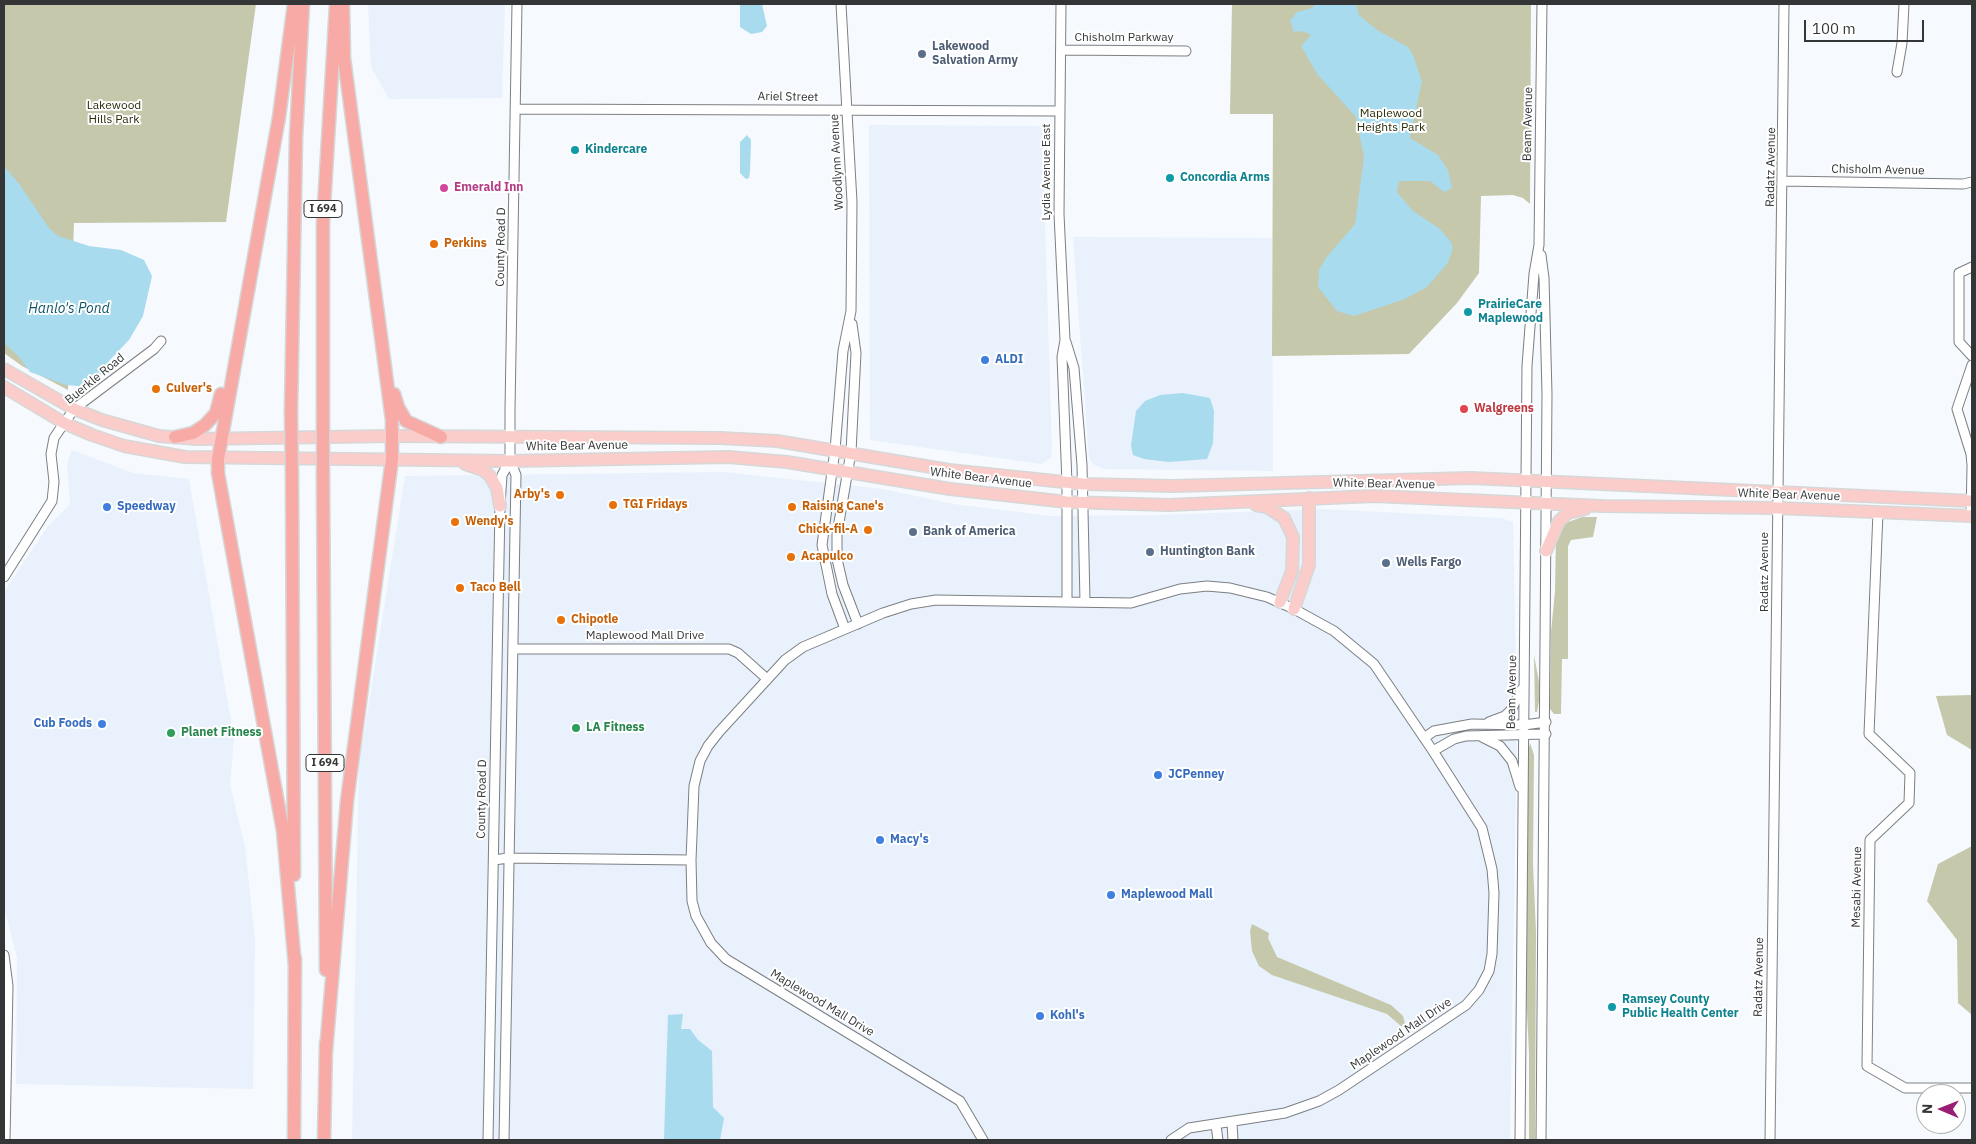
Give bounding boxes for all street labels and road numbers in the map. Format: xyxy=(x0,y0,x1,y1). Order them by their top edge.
street label: Chisholm Parkway xyxy=(1075,31,1173,45)
street label: Beam Avenue xyxy=(1520,87,1536,161)
street label: Ariel Street xyxy=(758,89,818,105)
street label: Woodlynn Avenue xyxy=(827,113,847,211)
street label: Lydia Avenue East xyxy=(1040,124,1054,220)
street label: Radatz Avenue xyxy=(1763,127,1779,207)
street label: Chisholm Avenue xyxy=(1831,162,1925,178)
road number: I 694 xyxy=(304,200,342,218)
street label: County Road D xyxy=(493,207,509,287)
street label: Buerkle Road xyxy=(62,351,128,407)
street label: White Bear Avenue xyxy=(526,438,628,454)
street label: White Bear Avenue xyxy=(929,465,1033,491)
street label: White Bear Avenue xyxy=(1333,476,1435,492)
street label: White Bear Avenue xyxy=(1738,486,1840,504)
street label: Radatz Avenue xyxy=(1758,532,1772,612)
street label: Maplewood Mall Drive xyxy=(586,629,704,643)
street label: Beam Avenue xyxy=(1504,655,1520,729)
road number: I 694 xyxy=(306,754,344,771)
street label: County Road D xyxy=(474,759,490,839)
street label: Mesabi Avenue xyxy=(1849,846,1865,928)
street label: Radatz Avenue xyxy=(1751,937,1767,1017)
street label: Maplewood Mall Drive xyxy=(767,966,877,1040)
street label: Maplewood Mall Drive xyxy=(1348,995,1454,1073)

